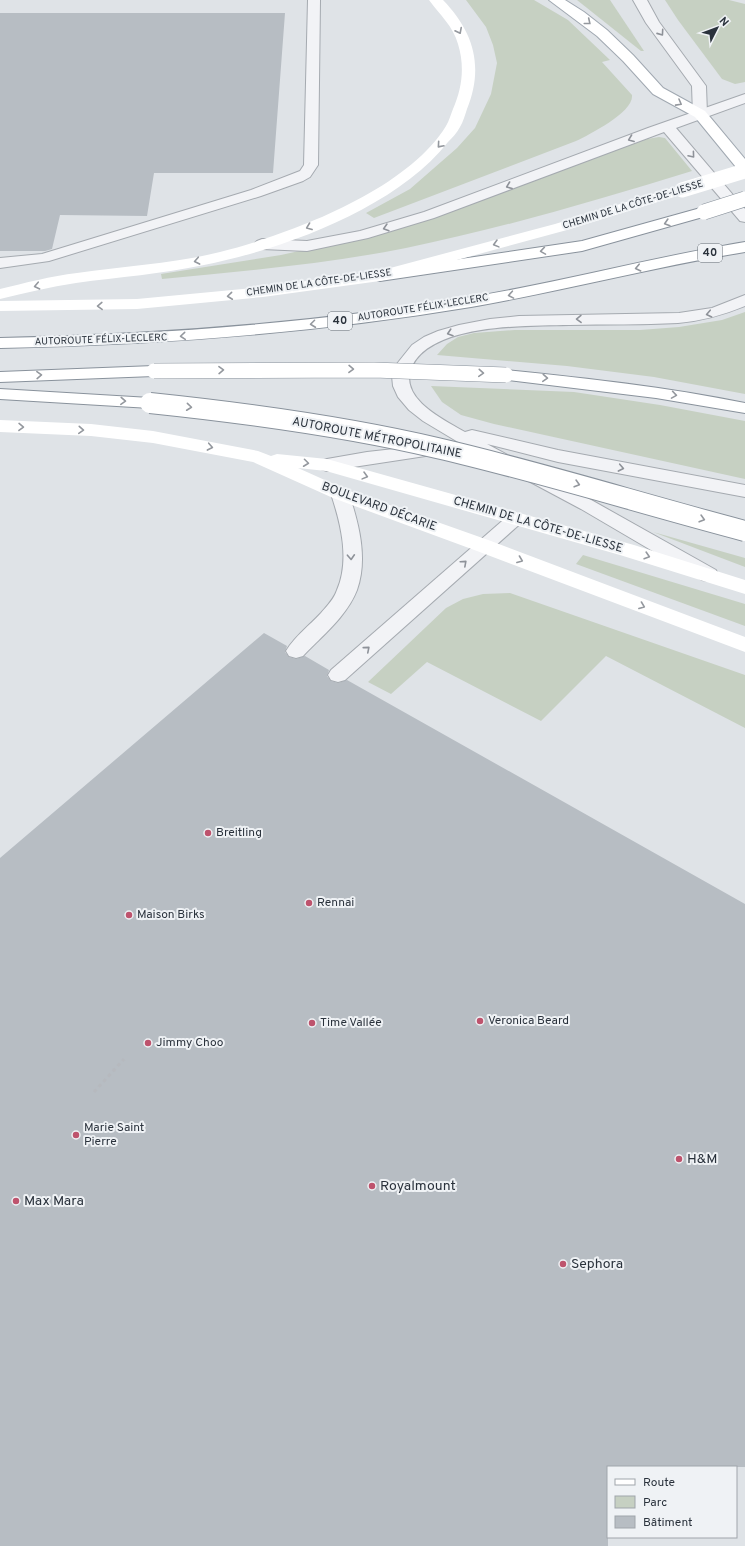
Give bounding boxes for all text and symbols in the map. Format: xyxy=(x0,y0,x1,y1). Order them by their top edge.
north arrow xyxy=(697,8,737,48)
text: N xyxy=(716,14,732,30)
one-way arrow xyxy=(584,18,591,25)
one-way arrow xyxy=(455,27,462,34)
one-way arrow xyxy=(656,29,664,36)
one-way arrow xyxy=(675,98,682,105)
one-way arrow xyxy=(627,135,634,143)
one-way arrow xyxy=(438,141,445,148)
one-way arrow xyxy=(688,151,695,158)
street label: CHEMIN DE LA CÔTE-DE-LIESSE xyxy=(561,177,705,233)
one-way arrow xyxy=(506,181,513,189)
one-way arrow xyxy=(663,218,670,227)
one-way arrow xyxy=(305,222,312,230)
one-way arrow xyxy=(383,223,390,232)
one-way arrow xyxy=(493,239,500,248)
road number: 40 xyxy=(698,244,722,262)
one-way arrow xyxy=(540,247,546,255)
one-way arrow xyxy=(194,256,200,265)
one-way arrow xyxy=(635,263,641,271)
street label: CHEMIN DE LA CÔTE-DE-LIESSE xyxy=(246,266,392,300)
one-way arrow xyxy=(34,281,40,290)
one-way arrow xyxy=(508,290,514,299)
one-way arrow xyxy=(227,291,233,300)
street label: AUTOROUTE FÉLIX-LECLERC xyxy=(356,291,490,325)
one-way arrow xyxy=(97,301,103,310)
one-way arrow xyxy=(705,309,712,317)
road number: 40 xyxy=(328,312,352,330)
one-way arrow xyxy=(576,315,582,324)
one-way arrow xyxy=(310,319,316,328)
one-way arrow xyxy=(447,328,454,337)
street label: AUTOROUTE FÉLIX-LECLERC xyxy=(34,331,168,349)
one-way arrow xyxy=(180,332,187,341)
one-way arrow xyxy=(348,365,354,373)
one-way arrow xyxy=(218,366,224,374)
one-way arrow xyxy=(478,369,484,378)
one-way arrow xyxy=(36,371,42,380)
one-way arrow xyxy=(542,374,548,383)
one-way arrow xyxy=(671,390,677,399)
one-way arrow xyxy=(120,397,126,406)
one-way arrow xyxy=(186,402,192,411)
street label: AUTOROUTE MÉTROPOLITAINE xyxy=(291,414,463,462)
one-way arrow xyxy=(18,423,24,431)
one-way arrow xyxy=(78,425,84,434)
one-way arrow xyxy=(207,442,213,451)
one-way arrow xyxy=(303,458,309,467)
one-way arrow xyxy=(618,463,624,472)
one-way arrow xyxy=(361,471,368,480)
street label: BOULEVARD DÉCARIE xyxy=(319,479,439,535)
one-way arrow xyxy=(573,479,580,488)
street label: CHEMIN DE LA CÔTE-DE-LIESSE xyxy=(451,493,625,557)
one-way arrow xyxy=(699,514,706,523)
one-way arrow xyxy=(643,551,650,560)
one-way arrow xyxy=(347,554,356,560)
one-way arrow xyxy=(517,555,524,563)
one-way arrow xyxy=(460,561,467,568)
one-way arrow xyxy=(638,602,645,610)
one-way arrow xyxy=(362,646,370,654)
place label: Breitling xyxy=(216,825,262,841)
marker: Breitling xyxy=(203,828,213,838)
place label: Rennai xyxy=(317,895,354,911)
marker: Rennai xyxy=(304,898,314,908)
place label: Maison Birks xyxy=(137,907,205,923)
marker: Maison Birks xyxy=(124,910,134,920)
place label: Veronica Beard xyxy=(488,1013,569,1029)
place label: Time Vallée xyxy=(320,1015,382,1031)
marker: Veronica Beard xyxy=(475,1016,485,1026)
marker: Time Vallée xyxy=(307,1018,317,1028)
place label: Jimmy Choo xyxy=(156,1035,224,1051)
marker: Jimmy Choo xyxy=(143,1038,153,1048)
place label: Marie Saint Pierre xyxy=(84,1120,144,1150)
marker: Marie Saint Pierre xyxy=(71,1130,81,1140)
place label: H&M xyxy=(687,1151,718,1168)
marker: H&M xyxy=(674,1154,684,1164)
place label: Royalmount xyxy=(380,1178,456,1195)
marker: Royalmount xyxy=(367,1181,377,1191)
place label: Max Mara xyxy=(24,1193,84,1210)
marker: Max Mara xyxy=(11,1196,21,1206)
place label: Sephora xyxy=(571,1256,623,1273)
marker: Sephora xyxy=(558,1259,568,1269)
legend xyxy=(607,1466,737,1538)
text: Route xyxy=(643,1475,675,1491)
text: Parc xyxy=(643,1495,667,1511)
text: Bâtiment xyxy=(643,1515,693,1531)

